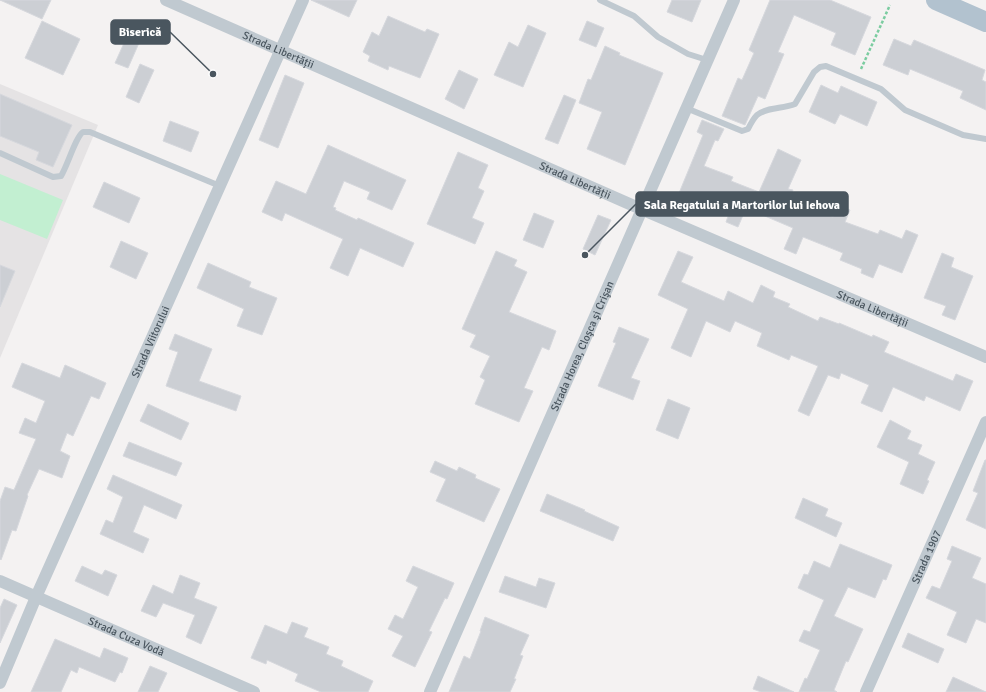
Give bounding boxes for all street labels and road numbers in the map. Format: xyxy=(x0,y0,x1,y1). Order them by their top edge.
street label: Strada Libertății xyxy=(241,29,316,71)
street label: Strada Libertății xyxy=(537,159,613,202)
street label: Strada Horea, Cloşca şi Crişan xyxy=(548,279,617,413)
street label: Strada Libertății xyxy=(835,288,910,330)
street label: Strada Viitorului xyxy=(129,304,172,380)
street label: Strada 1907 xyxy=(909,528,944,586)
street label: Strada Cuza Vodă xyxy=(86,614,167,659)

